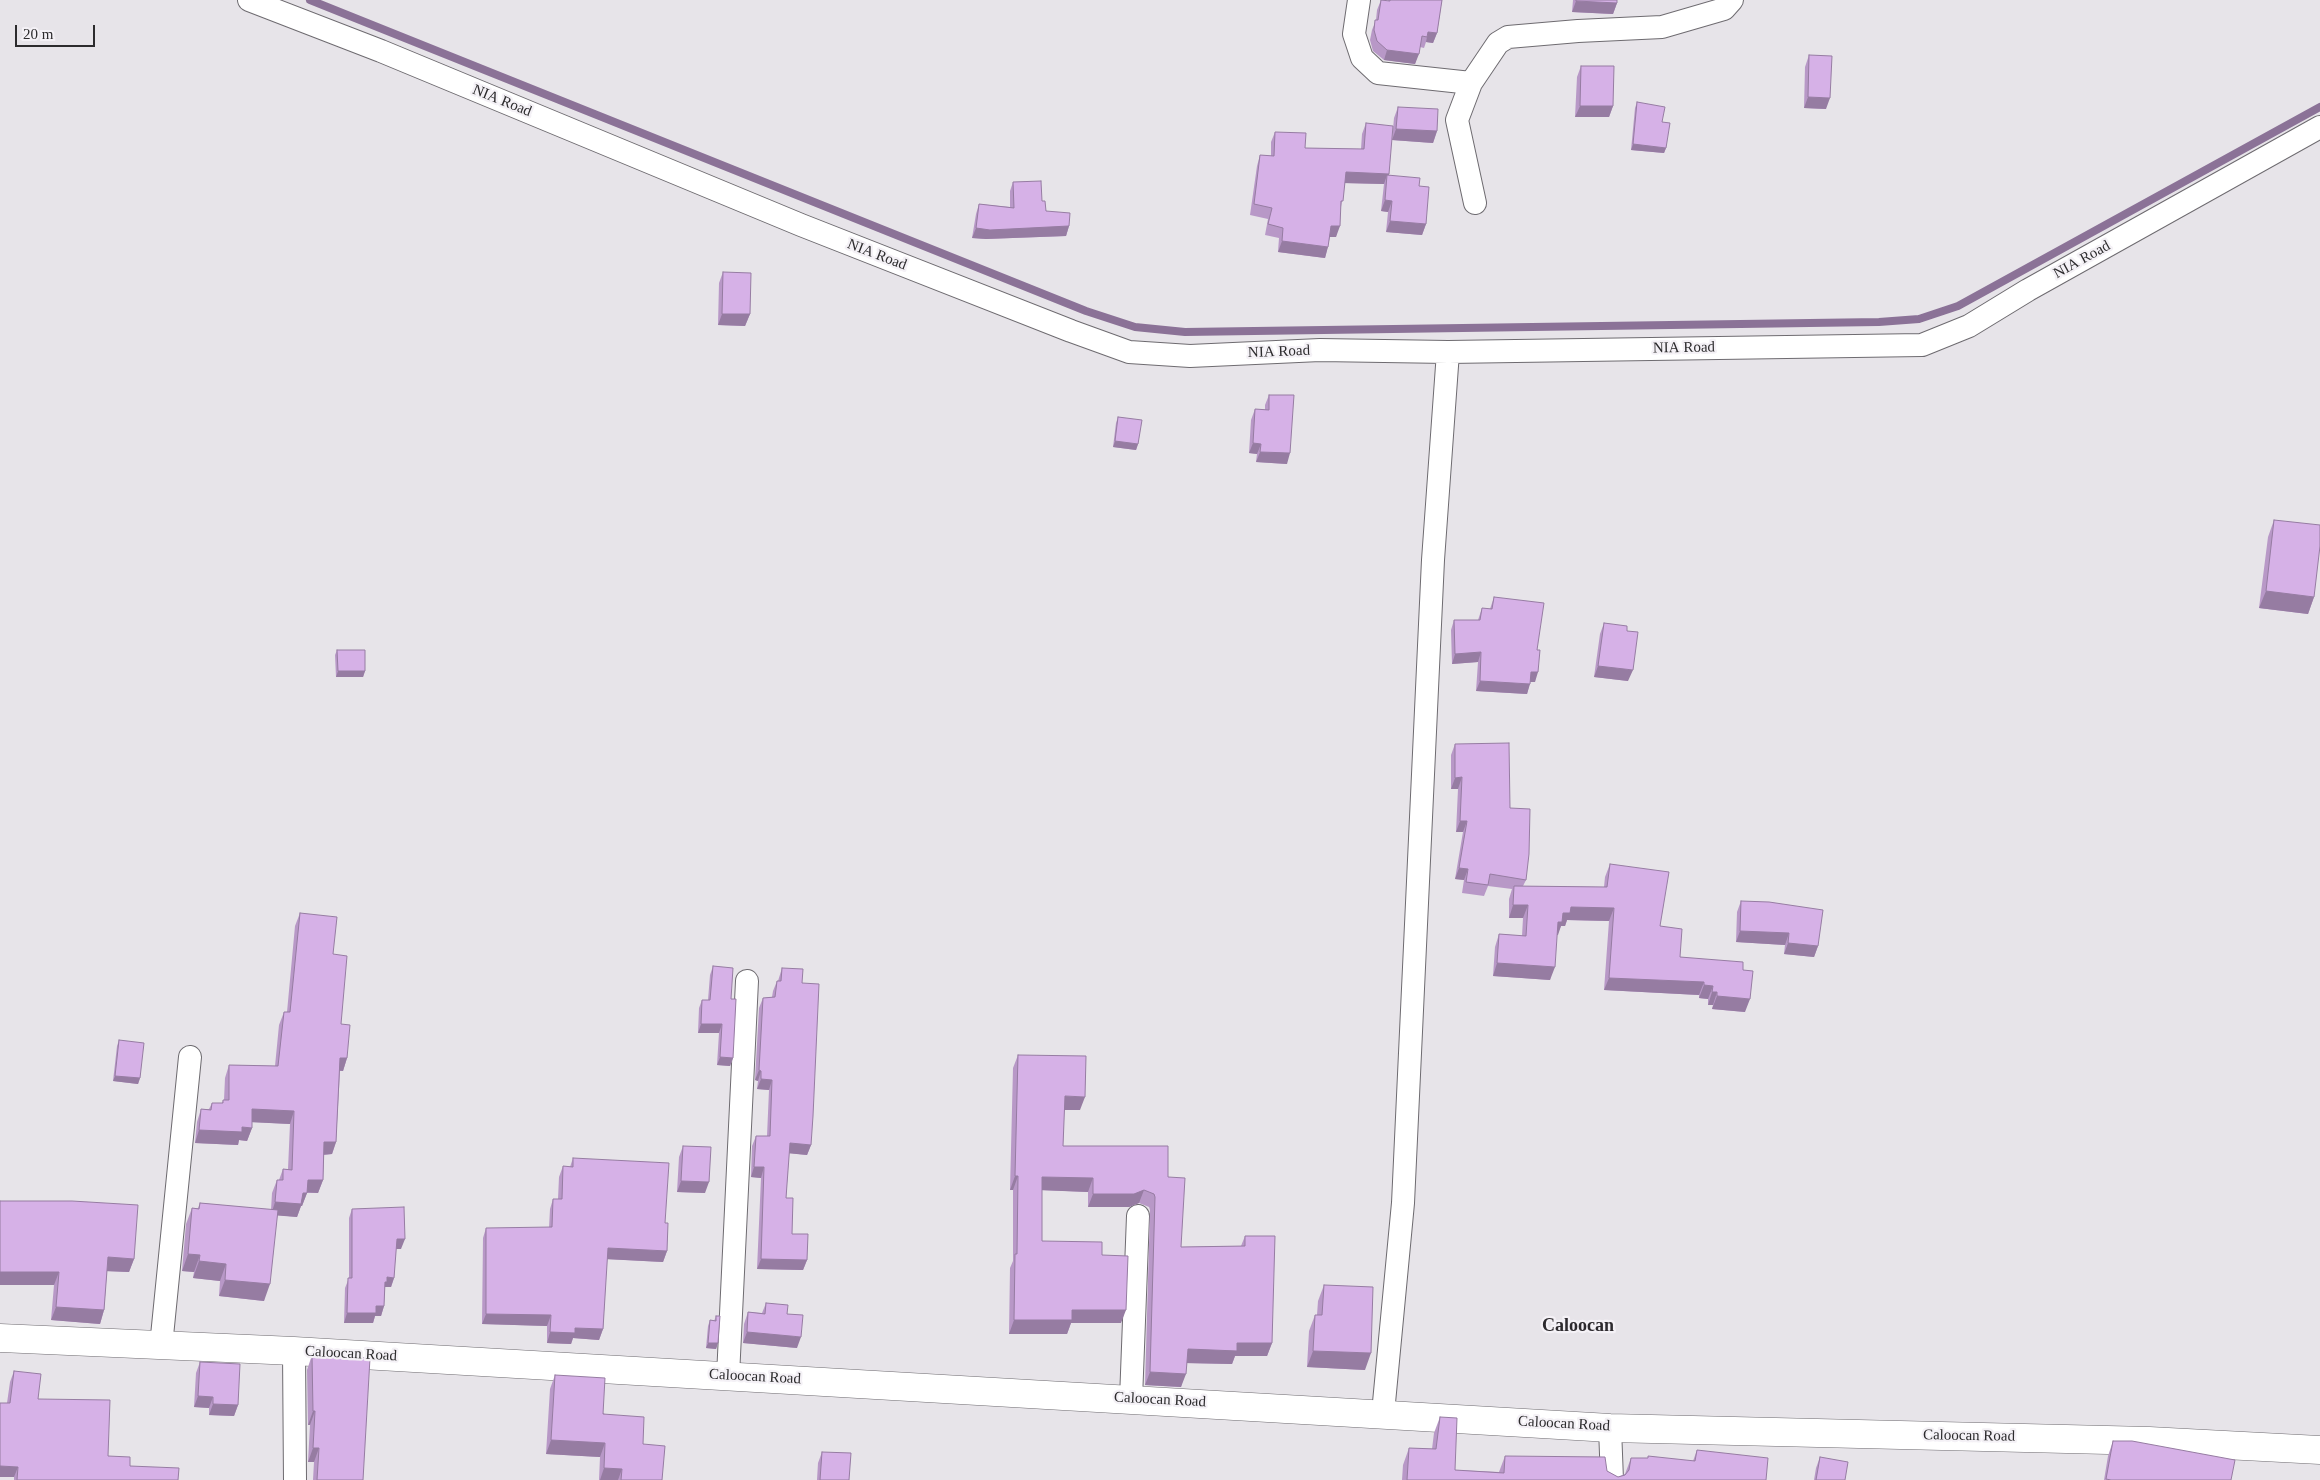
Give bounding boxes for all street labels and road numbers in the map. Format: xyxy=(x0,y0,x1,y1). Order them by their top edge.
street label: NIA Road xyxy=(470,81,534,121)
street label: NIA Road xyxy=(845,235,909,275)
street label: NIA Road xyxy=(2050,237,2114,283)
street label: NIA Road xyxy=(1653,338,1715,358)
street label: NIA Road xyxy=(1248,342,1310,362)
street label: Caloocan Road xyxy=(305,1343,397,1365)
street label: Caloocan Road xyxy=(709,1366,801,1388)
street label: Caloocan Road xyxy=(1114,1389,1206,1411)
street label: Caloocan Road xyxy=(1518,1413,1610,1435)
street label: Caloocan Road xyxy=(1923,1426,2015,1446)

